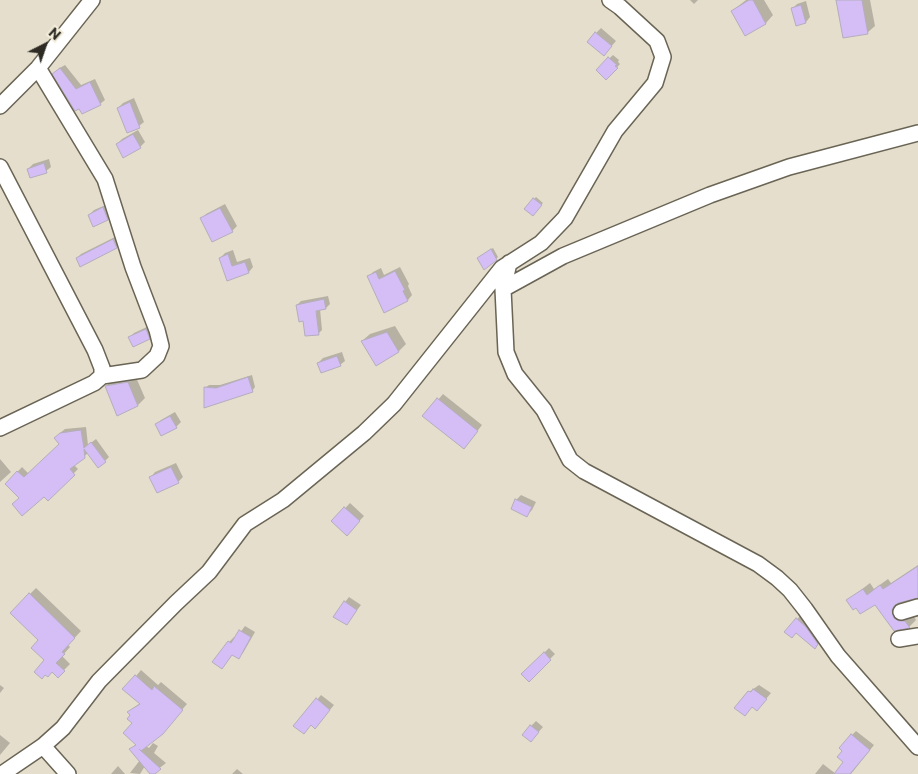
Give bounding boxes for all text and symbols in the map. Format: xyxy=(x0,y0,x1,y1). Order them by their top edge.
north arrow xyxy=(20,20,70,70)
text: N xyxy=(46,23,65,43)

